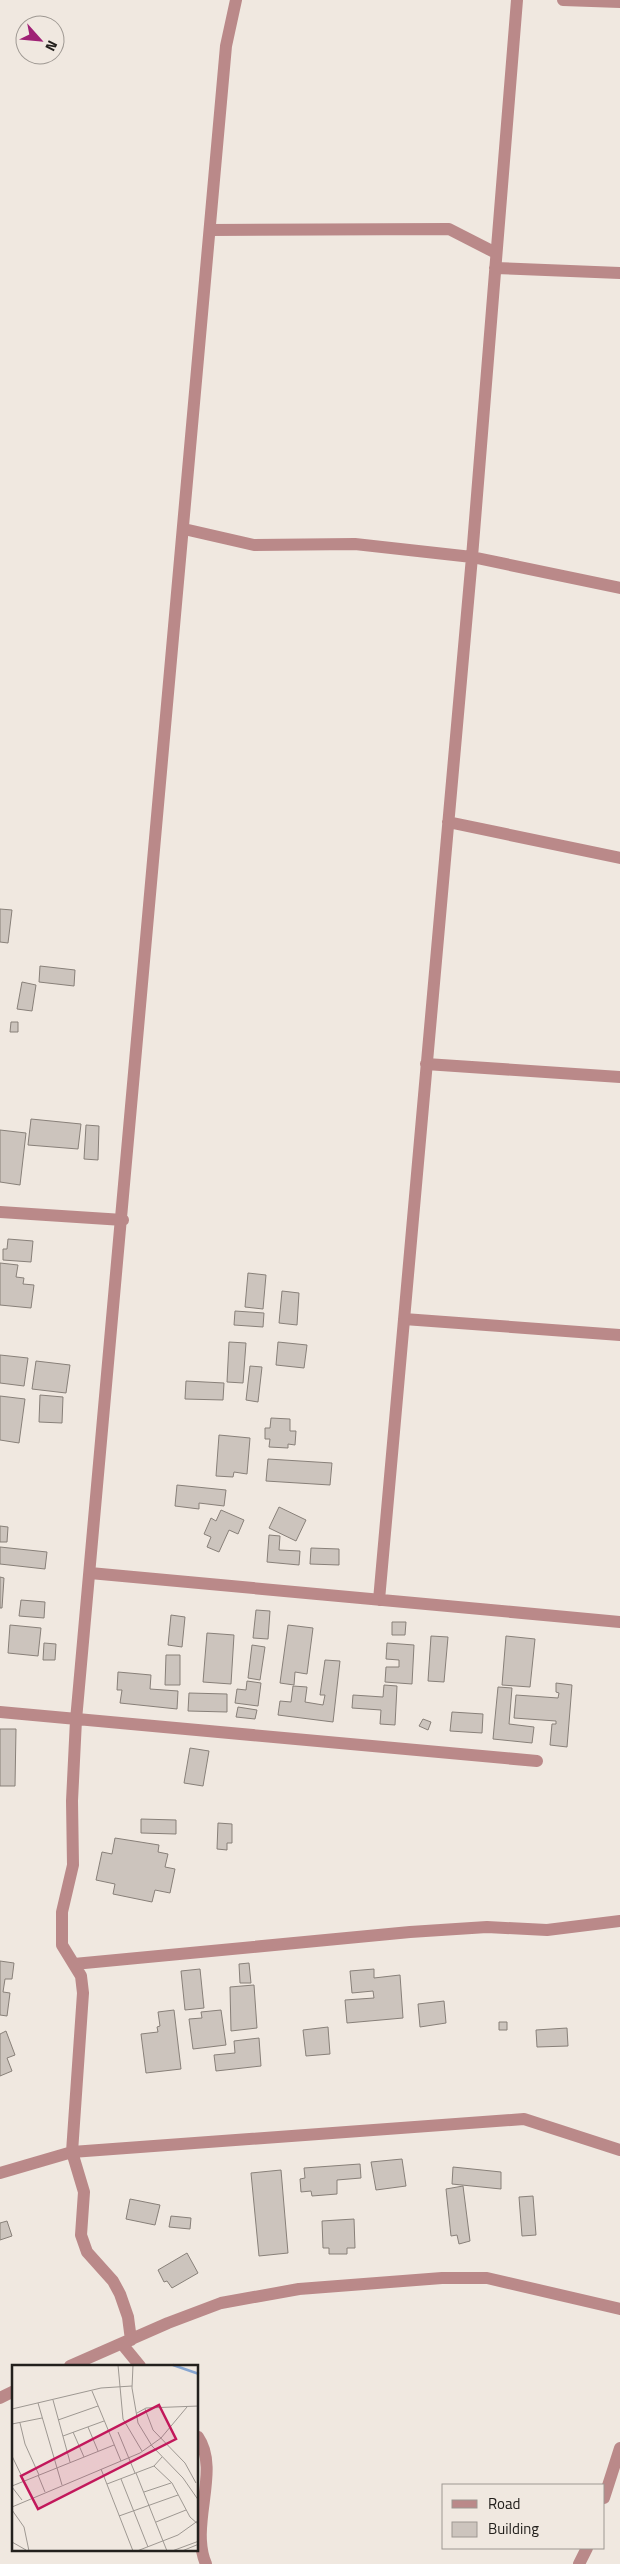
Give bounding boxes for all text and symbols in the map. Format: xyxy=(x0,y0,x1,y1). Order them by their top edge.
north arrow xyxy=(15,15,65,65)
text: N xyxy=(40,37,64,55)
inset map xyxy=(12,2365,199,2552)
legend xyxy=(442,2484,605,2549)
text: Road xyxy=(488,2492,520,2515)
text: Building xyxy=(488,2517,539,2540)

